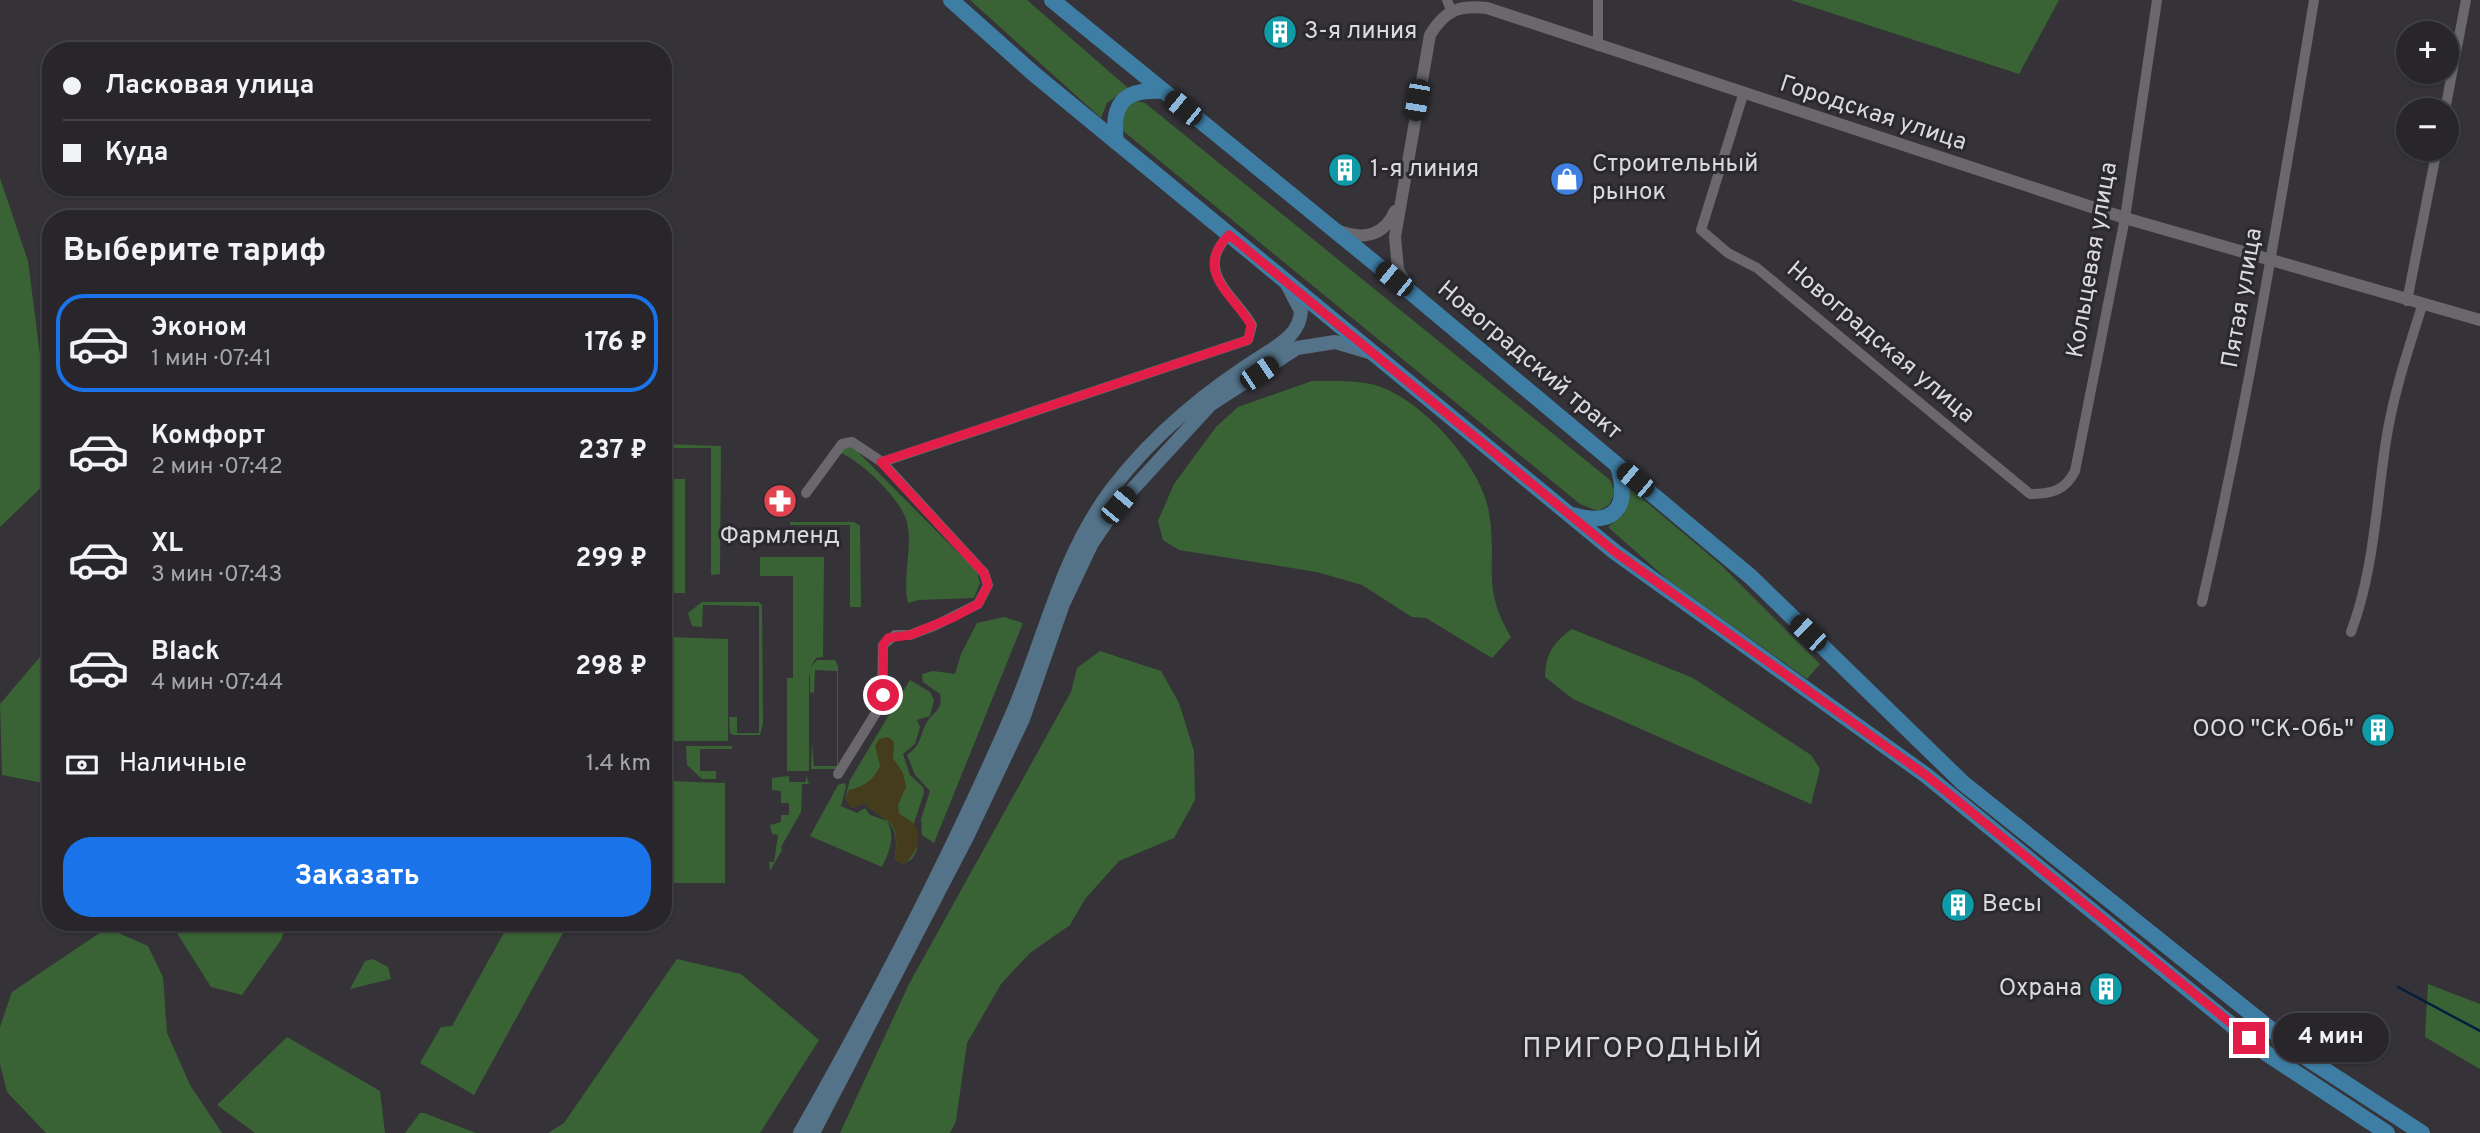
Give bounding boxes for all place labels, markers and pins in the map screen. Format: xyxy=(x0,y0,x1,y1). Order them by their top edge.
building icon: 3-я линия xyxy=(1261,13,1299,51)
place label: 3-я линия xyxy=(1304,17,1417,47)
place label: Строительный рынок xyxy=(1592,150,1758,208)
building icon: 1-я линия xyxy=(1326,151,1364,189)
place label: 1-я линия xyxy=(1370,155,1479,185)
shop icon: Строительный рынок xyxy=(1548,160,1586,198)
pharmacy icon: Фармленд xyxy=(761,482,799,520)
place label: Фармленд xyxy=(720,522,840,552)
building icon: ООО "СК-Обь" xyxy=(2359,711,2397,749)
place label: ООО "СК-Обь" xyxy=(2192,715,2354,745)
building icon: Весы xyxy=(1939,886,1977,924)
place label: Весы xyxy=(1982,890,2042,920)
building icon: Охрана xyxy=(2087,970,2125,1008)
place label: Охрана xyxy=(1999,974,2082,1004)

